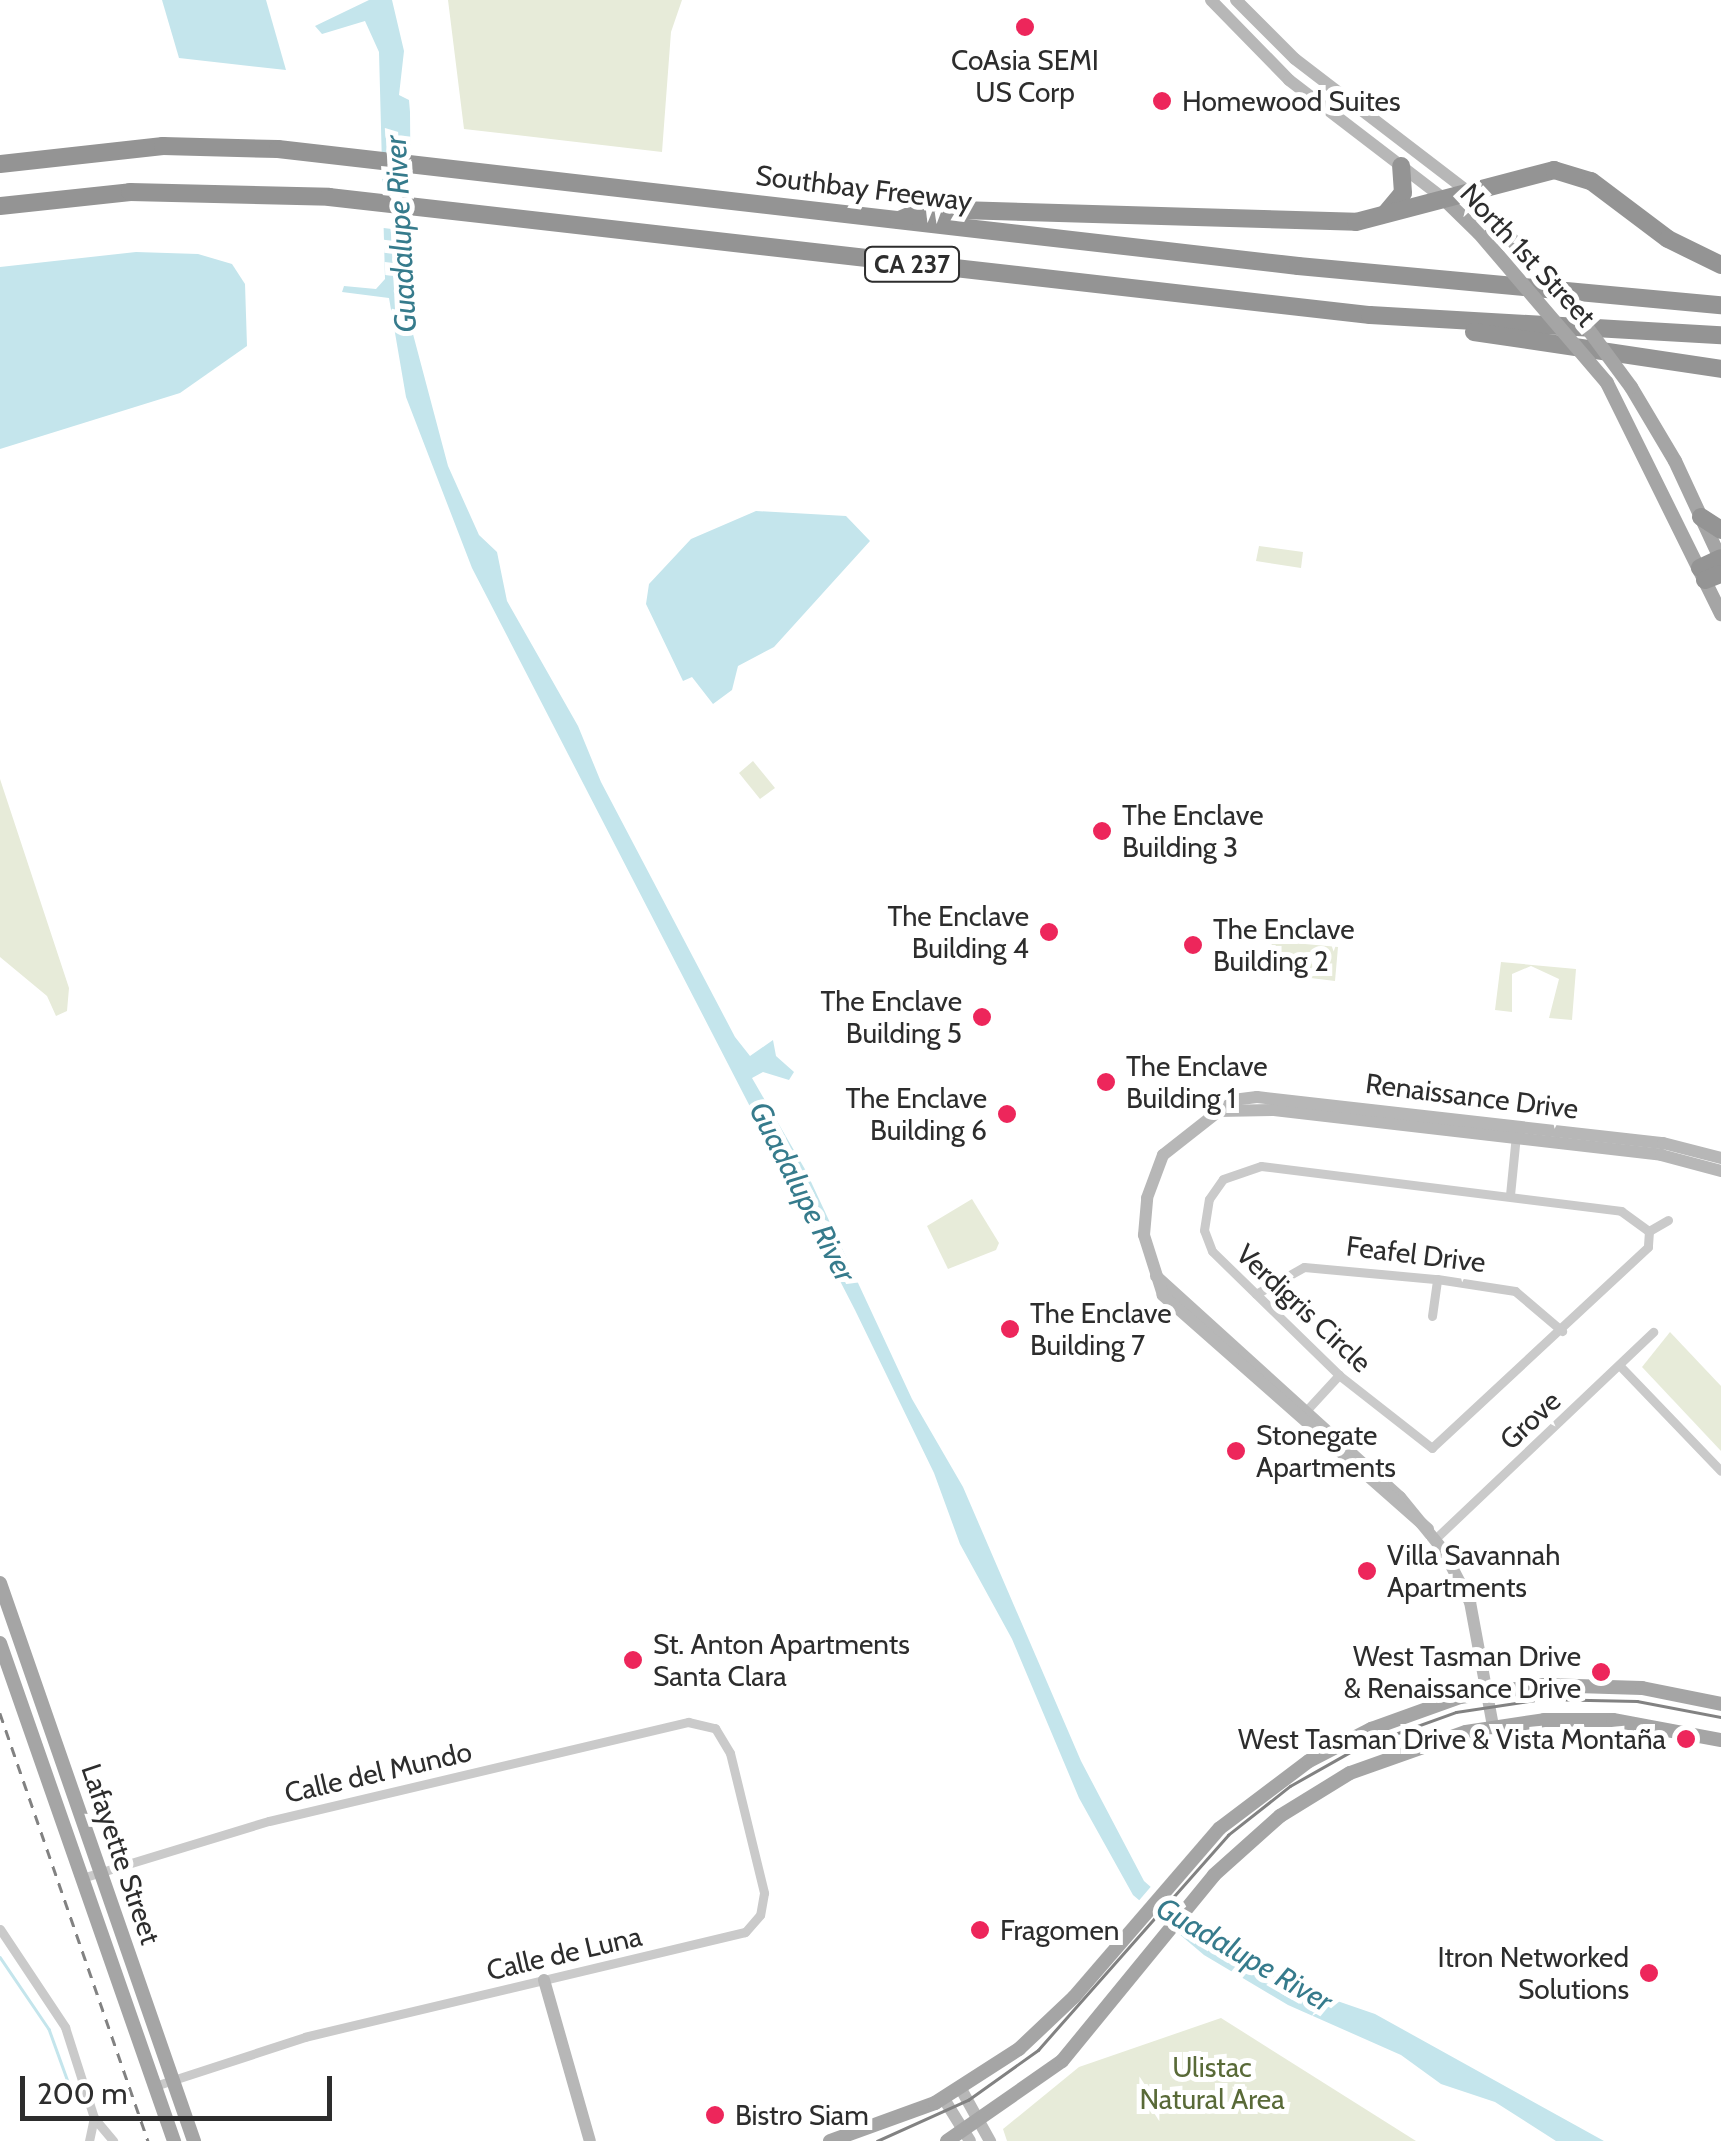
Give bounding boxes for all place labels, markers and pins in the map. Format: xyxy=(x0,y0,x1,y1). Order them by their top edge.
marker: CoAsia SEMI US Corp xyxy=(1014,16,1036,38)
place label: CoAsia SEMI US Corp xyxy=(951,43,1099,109)
place label: Homewood Suites xyxy=(1182,84,1401,118)
marker: Homewood Suites xyxy=(1151,90,1173,112)
place label: The Enclave Building 3 xyxy=(1122,798,1264,864)
marker: The Enclave Building 3 xyxy=(1091,820,1113,842)
place label: The Enclave Building 4 xyxy=(887,899,1029,965)
place label: The Enclave Building 2 xyxy=(1213,912,1355,978)
marker: The Enclave Building 4 xyxy=(1038,921,1060,943)
marker: The Enclave Building 2 xyxy=(1182,934,1204,956)
place label: The Enclave Building 5 xyxy=(820,984,962,1050)
marker: The Enclave Building 5 xyxy=(971,1006,993,1028)
place label: The Enclave Building 1 xyxy=(1126,1049,1268,1115)
marker: The Enclave Building 1 xyxy=(1095,1071,1117,1093)
place label: The Enclave Building 6 xyxy=(845,1081,987,1147)
marker: The Enclave Building 6 xyxy=(996,1103,1018,1125)
place label: The Enclave Building 7 xyxy=(1030,1296,1172,1362)
marker: The Enclave Building 7 xyxy=(999,1318,1021,1340)
place label: Stonegate Apartments xyxy=(1256,1418,1396,1484)
marker: Stonegate Apartments xyxy=(1225,1440,1247,1462)
place label: Villa Savannah Apartments xyxy=(1387,1538,1560,1604)
marker: Villa Savannah Apartments xyxy=(1356,1560,1378,1582)
place label: St. Anton Apartments Santa Clara xyxy=(653,1627,910,1693)
place label: West Tasman Drive & Renaissance Drive xyxy=(1344,1639,1581,1705)
marker: St. Anton Apartments Santa Clara xyxy=(622,1649,644,1671)
marker: West Tasman Drive & Renaissance Drive xyxy=(1590,1661,1612,1683)
place label: West Tasman Drive & Vista Montaña xyxy=(1238,1722,1666,1756)
marker: West Tasman Drive & Vista Montaña xyxy=(1675,1728,1697,1750)
place label: Fragomen xyxy=(1000,1913,1119,1947)
marker: Fragomen xyxy=(969,1919,991,1941)
place label: Itron Networked Solutions xyxy=(1438,1940,1629,2006)
marker: Itron Networked Solutions xyxy=(1638,1962,1660,1984)
place label: Bistro Siam xyxy=(735,2098,869,2132)
marker: Bistro Siam xyxy=(704,2104,726,2126)

